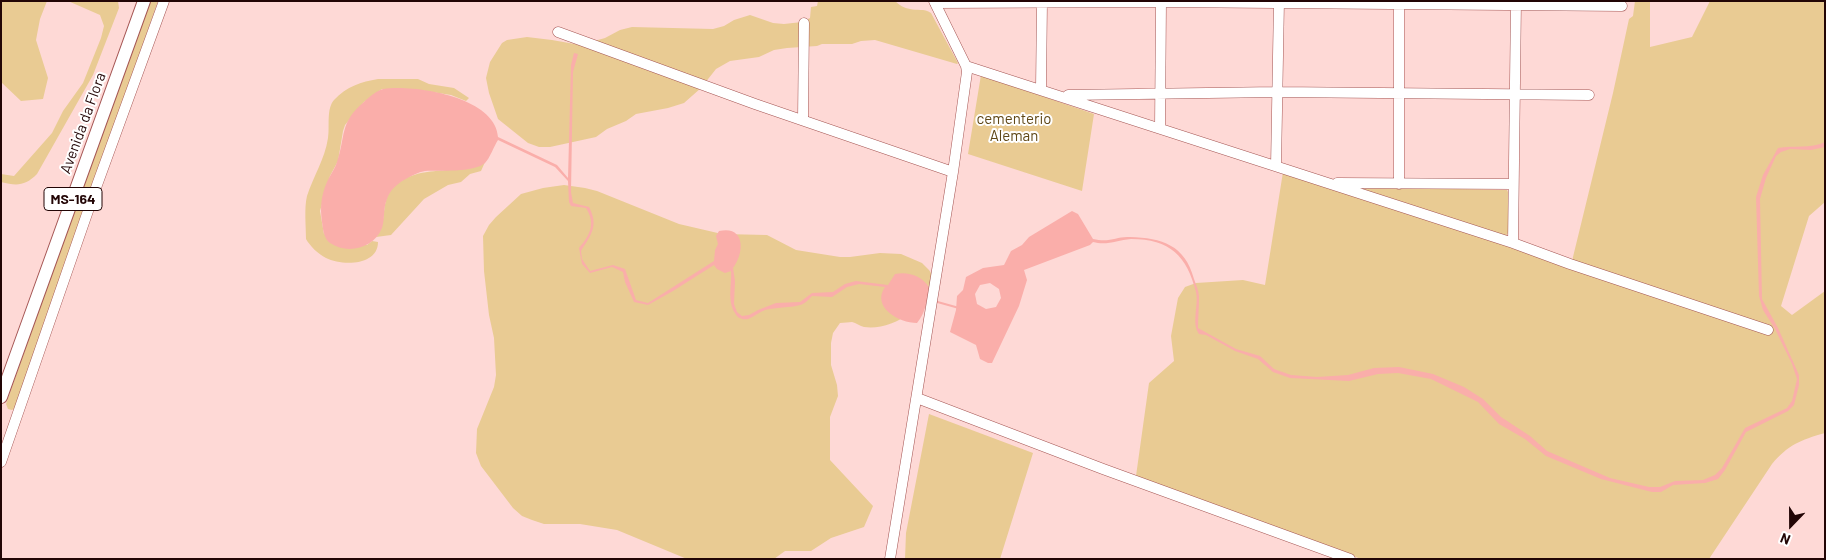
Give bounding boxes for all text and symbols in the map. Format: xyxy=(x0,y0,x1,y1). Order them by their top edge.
street label: Avenida da Flora xyxy=(56,70,110,176)
park label: cementerio Aleman xyxy=(977,110,1051,145)
road number: MS-164 xyxy=(44,188,102,210)
north arrow xyxy=(1766,500,1816,550)
text: N xyxy=(1778,530,1793,549)

